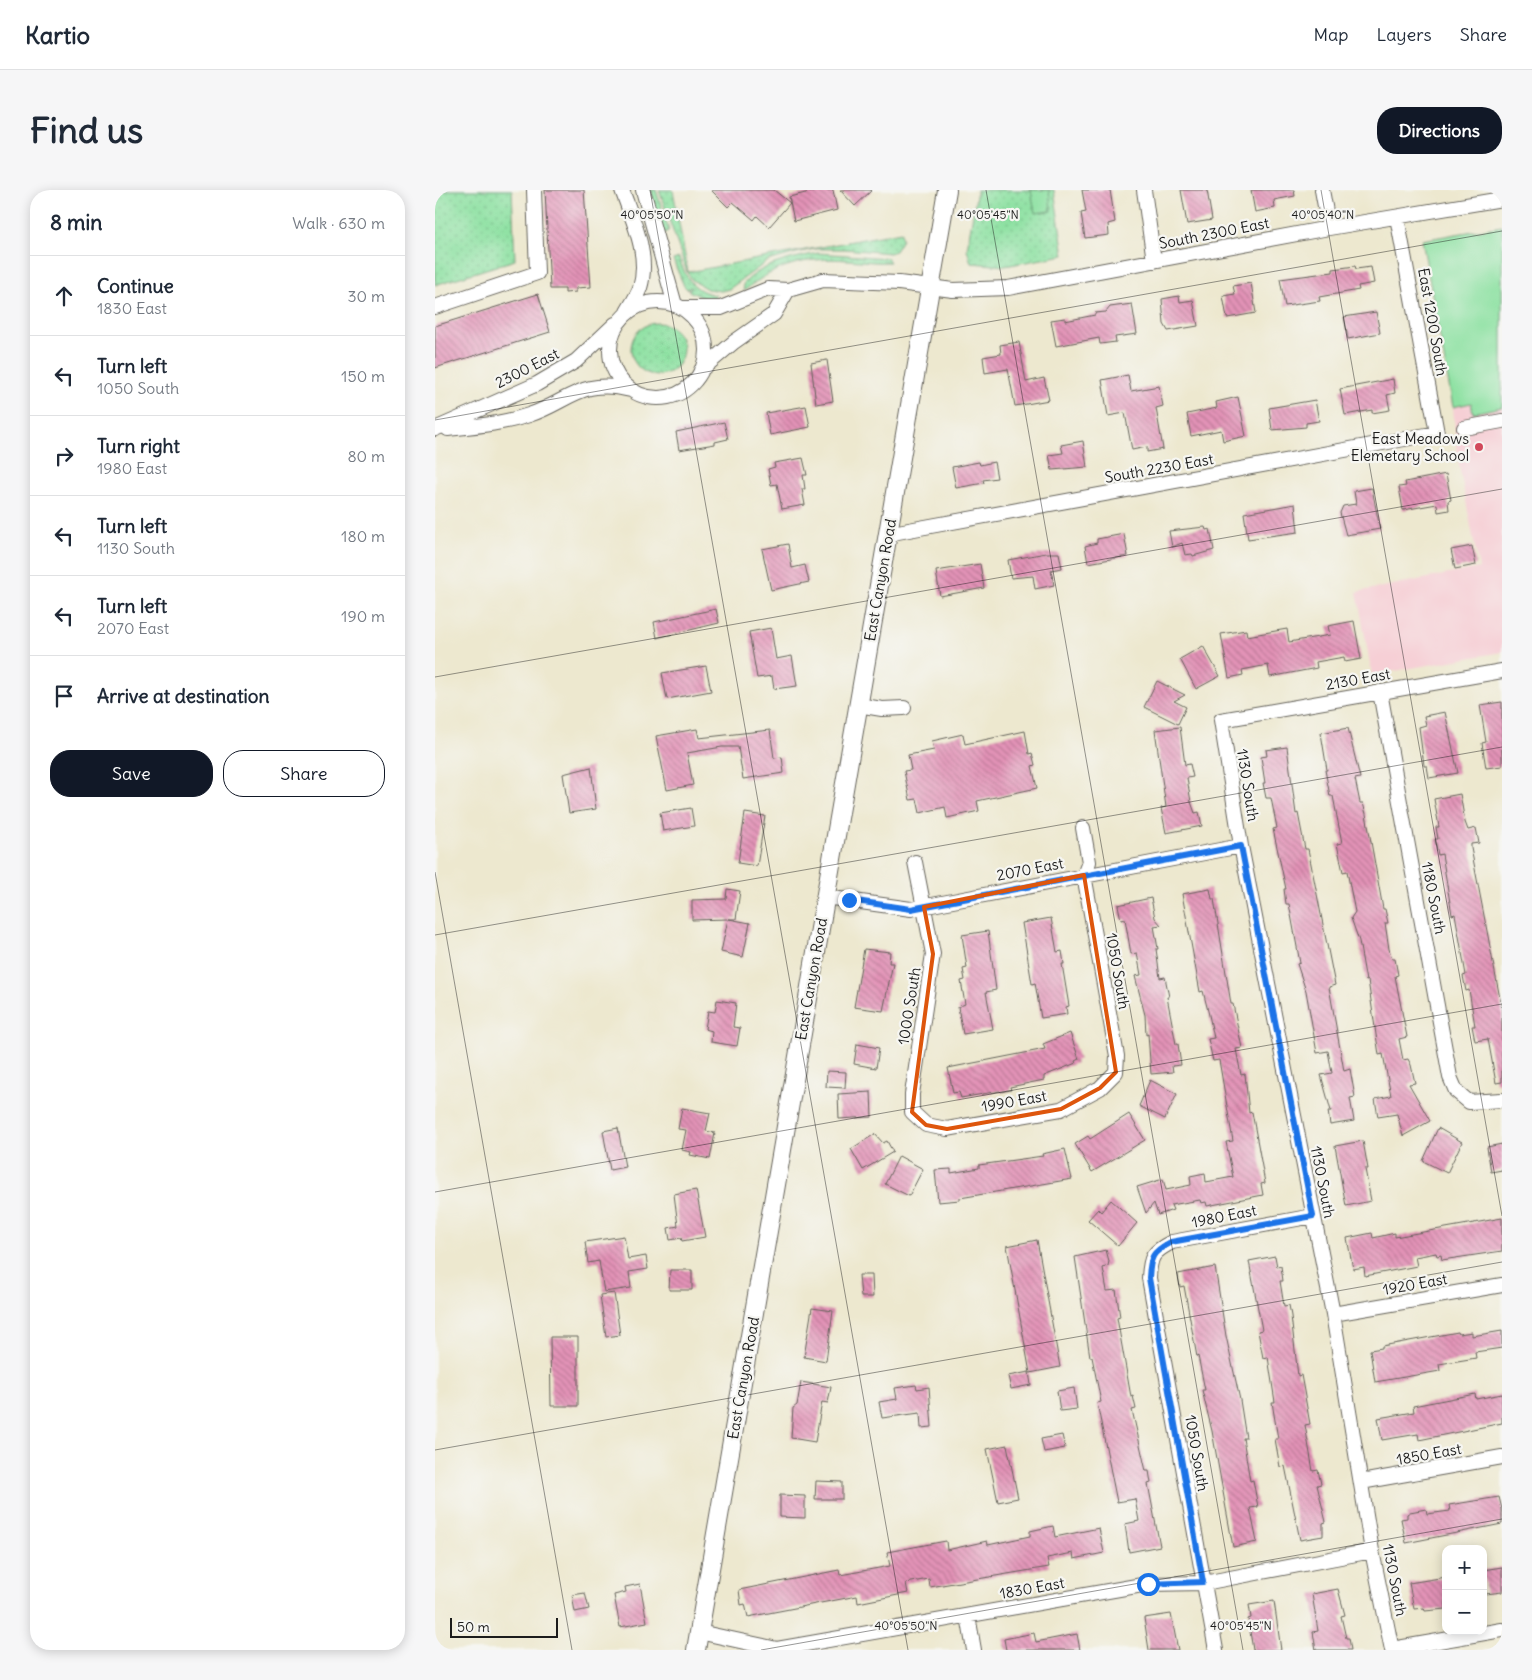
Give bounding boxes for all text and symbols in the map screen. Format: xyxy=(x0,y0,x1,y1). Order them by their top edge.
text: Kartio xyxy=(25,20,90,50)
text: Map xyxy=(1313,23,1348,46)
text: Layers xyxy=(1376,23,1432,46)
text: Share xyxy=(1460,23,1507,46)
button: Directions xyxy=(1377,107,1502,154)
text: Find us xyxy=(30,108,143,152)
text: 40°05'50"N xyxy=(620,207,684,222)
text: 40°05'45"N xyxy=(957,207,1019,222)
text: 40°05'40"N xyxy=(1292,207,1354,222)
text: 8 min xyxy=(50,209,102,236)
text: Walk · 630 m xyxy=(292,213,385,233)
street label: South 2300 East xyxy=(1157,213,1271,253)
street label: East 1200 South xyxy=(1414,267,1452,378)
text: Continue xyxy=(97,274,174,298)
icon: ahead xyxy=(50,282,78,310)
text: 30 m xyxy=(348,286,385,306)
text: 1830 East xyxy=(97,298,167,318)
street label: 2300 East xyxy=(492,344,562,392)
text: Turn left xyxy=(97,354,167,378)
icon: left xyxy=(50,362,78,390)
text: 150 m xyxy=(341,366,385,386)
text: 1050 South xyxy=(97,378,179,398)
place label: East Meadows Elemetary School xyxy=(1351,429,1469,465)
text: Turn right xyxy=(97,434,180,458)
marker: East Meadows Elemetary School xyxy=(1473,441,1485,453)
icon: right xyxy=(50,442,78,470)
text: 80 m xyxy=(347,446,385,466)
street label: South 2230 East xyxy=(1103,449,1215,487)
text: 1980 East xyxy=(97,458,167,478)
text: Turn left xyxy=(97,514,167,538)
street label: East Canyon Road xyxy=(860,517,900,643)
icon: left xyxy=(50,522,78,550)
text: 180 m xyxy=(341,526,385,546)
text: 1130 South xyxy=(97,538,175,558)
text: Turn left xyxy=(97,594,167,618)
icon: left xyxy=(50,602,78,630)
text: 190 m xyxy=(341,606,385,626)
text: 2070 East xyxy=(97,618,169,638)
street label: 2130 East xyxy=(1324,664,1392,694)
icon: arrive xyxy=(50,682,78,710)
text: Arrive at destination xyxy=(97,684,270,708)
street label: 1130 South xyxy=(1233,747,1263,823)
button: Save xyxy=(50,750,213,797)
button: Share xyxy=(223,750,385,797)
street label: 2070 East xyxy=(995,853,1065,885)
street label: 1180 South xyxy=(1418,860,1450,936)
route end xyxy=(838,889,861,912)
street label: East Canyon Road xyxy=(791,916,831,1042)
street label: 1050 South xyxy=(1102,931,1134,1011)
street label: 1000 South xyxy=(893,965,925,1046)
street label: 1990 East xyxy=(980,1086,1048,1116)
street label: 1130 South xyxy=(1307,1144,1339,1220)
street label: 1980 East xyxy=(1190,1200,1258,1232)
street label: 1920 East xyxy=(1381,1269,1449,1299)
street label: East Canyon Road xyxy=(723,1315,763,1441)
street label: 1050 South xyxy=(1181,1413,1213,1493)
street label: 1850 East xyxy=(1395,1439,1463,1469)
street label: 1130 South xyxy=(1379,1542,1411,1618)
map controls xyxy=(1442,1545,1487,1635)
button: + xyxy=(1442,1545,1487,1590)
street label: 1830 East xyxy=(998,1573,1066,1603)
route start xyxy=(1137,1573,1160,1596)
button: − xyxy=(1442,1590,1487,1635)
scale bar xyxy=(450,1615,557,1638)
text: 50 m xyxy=(457,1618,490,1636)
text: 40°05'50"N xyxy=(874,1618,938,1633)
text: 40°05'45"N xyxy=(1210,1618,1272,1633)

